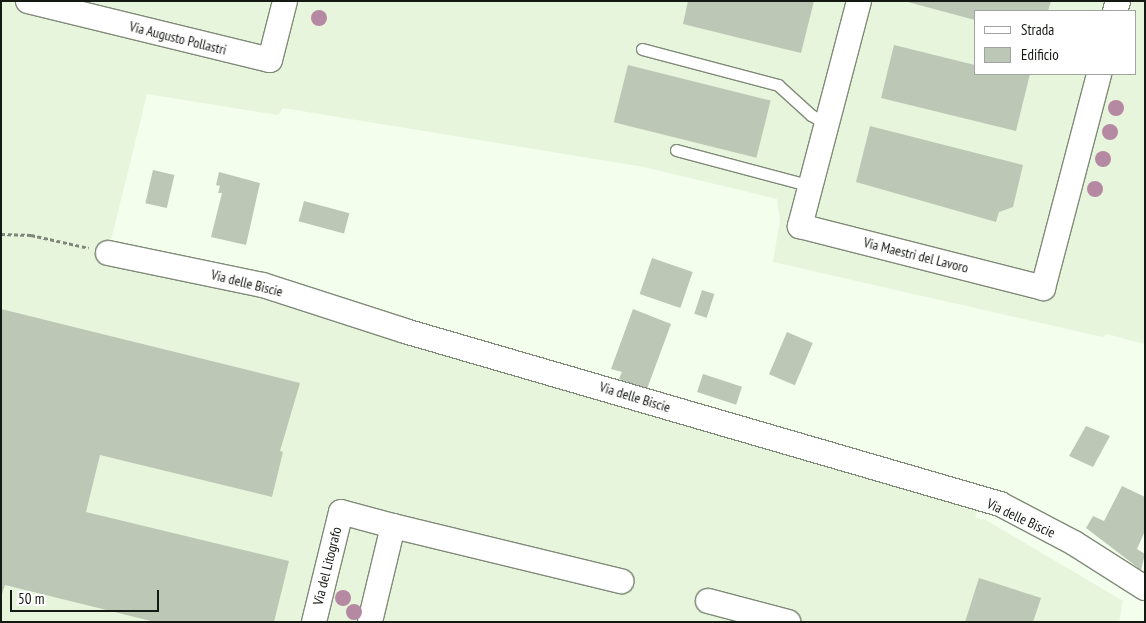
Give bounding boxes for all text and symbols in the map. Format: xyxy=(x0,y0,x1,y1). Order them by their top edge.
legend xyxy=(974,10,1136,75)
street label: Via Augusto Pollastri xyxy=(127,18,229,58)
text: Strada xyxy=(1021,20,1054,39)
text: Edificio xyxy=(1021,45,1059,64)
street label: Via Maestri del Lavoro xyxy=(862,234,970,276)
street label: Via delle Biscie xyxy=(209,266,285,300)
street label: Via delle Biscie xyxy=(597,378,673,416)
street label: Via delle Biscie xyxy=(984,495,1058,541)
street label: Via del Litografo xyxy=(309,525,345,607)
scale bar xyxy=(12,580,161,612)
text: 50 m xyxy=(18,589,44,608)

